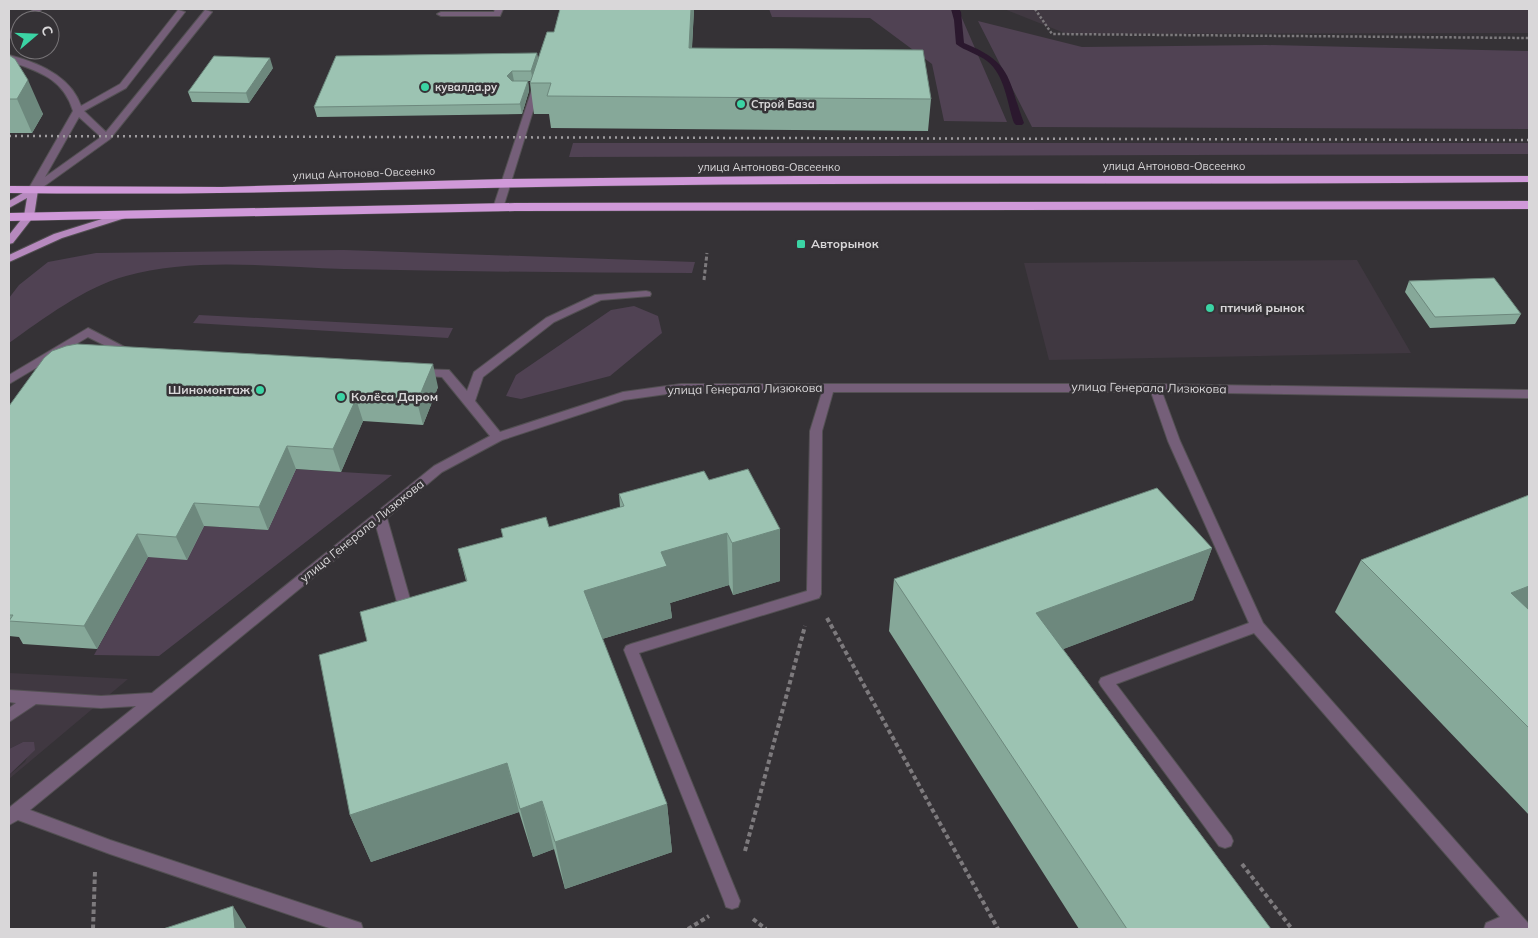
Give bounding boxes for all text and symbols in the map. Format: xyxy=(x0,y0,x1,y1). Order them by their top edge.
north arrow xyxy=(10,10,60,60)
text: С xyxy=(37,23,57,38)
place label: кувалда.ру xyxy=(435,80,498,94)
marker: кувалда.ру xyxy=(419,81,431,93)
place label: Строй База xyxy=(751,97,815,111)
marker: Строй База xyxy=(735,98,747,110)
street label: улица Антонова-Овсеенко xyxy=(1103,159,1245,173)
street label: улица Антонова-Овсеенко xyxy=(698,160,840,174)
street label: улица Антонова-Овсеенко xyxy=(292,164,436,182)
place label: Авторынок xyxy=(811,236,879,251)
marker: Авторынок xyxy=(795,238,807,250)
place label: птичий рынок xyxy=(1220,300,1304,315)
marker: птичий рынок xyxy=(1204,302,1216,314)
street label: улица Генерала Лизюкова xyxy=(1071,379,1227,396)
street label: улица Генерала Лизюкова xyxy=(667,380,823,397)
place label: Шиномонтаж xyxy=(168,382,251,397)
marker: Шиномонтаж xyxy=(254,384,266,396)
place label: Колёса Даром xyxy=(351,389,438,404)
marker: Колёса Даром xyxy=(335,391,347,403)
street label: улица Генерала Лизюкова xyxy=(297,476,427,585)

